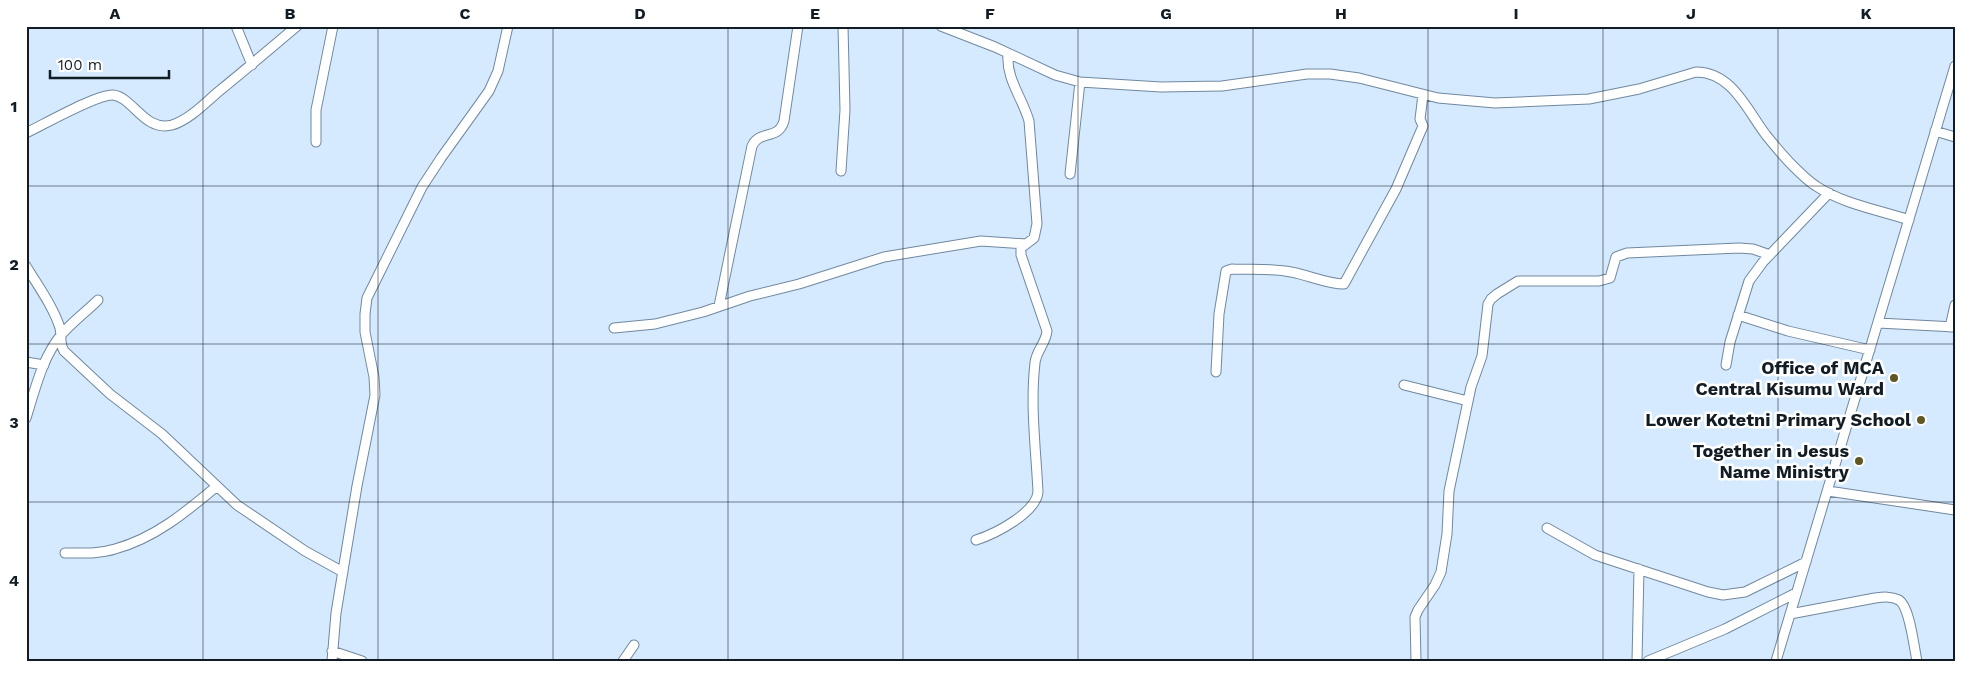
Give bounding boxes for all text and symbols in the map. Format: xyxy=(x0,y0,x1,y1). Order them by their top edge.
text: A xyxy=(110,4,121,23)
text: B xyxy=(285,4,296,23)
text: C xyxy=(460,4,471,23)
text: D xyxy=(634,4,646,23)
text: E xyxy=(810,4,820,23)
text: F xyxy=(985,4,995,23)
text: G xyxy=(1160,4,1172,23)
text: H xyxy=(1335,4,1347,23)
text: I xyxy=(1513,4,1519,23)
text: J xyxy=(1686,4,1696,23)
text: K xyxy=(1860,4,1872,23)
scale bar xyxy=(50,48,169,80)
text: 100 m xyxy=(58,56,102,74)
text: 1 xyxy=(11,97,17,116)
text: 2 xyxy=(9,255,19,274)
place label: Office of MCA Central Kisumu Ward xyxy=(1696,357,1885,399)
marker: Office of MCA Central Kisumu Ward xyxy=(1888,372,1900,384)
place label: Lower Kotetni Primary School xyxy=(1645,409,1911,430)
text: 3 xyxy=(9,413,19,432)
marker: Lower Kotetni Primary School xyxy=(1915,414,1927,426)
place label: Together in Jesus Name Ministry xyxy=(1692,440,1850,482)
marker: Together in Jesus Name Ministry xyxy=(1853,455,1865,467)
text: 4 xyxy=(9,571,19,590)

